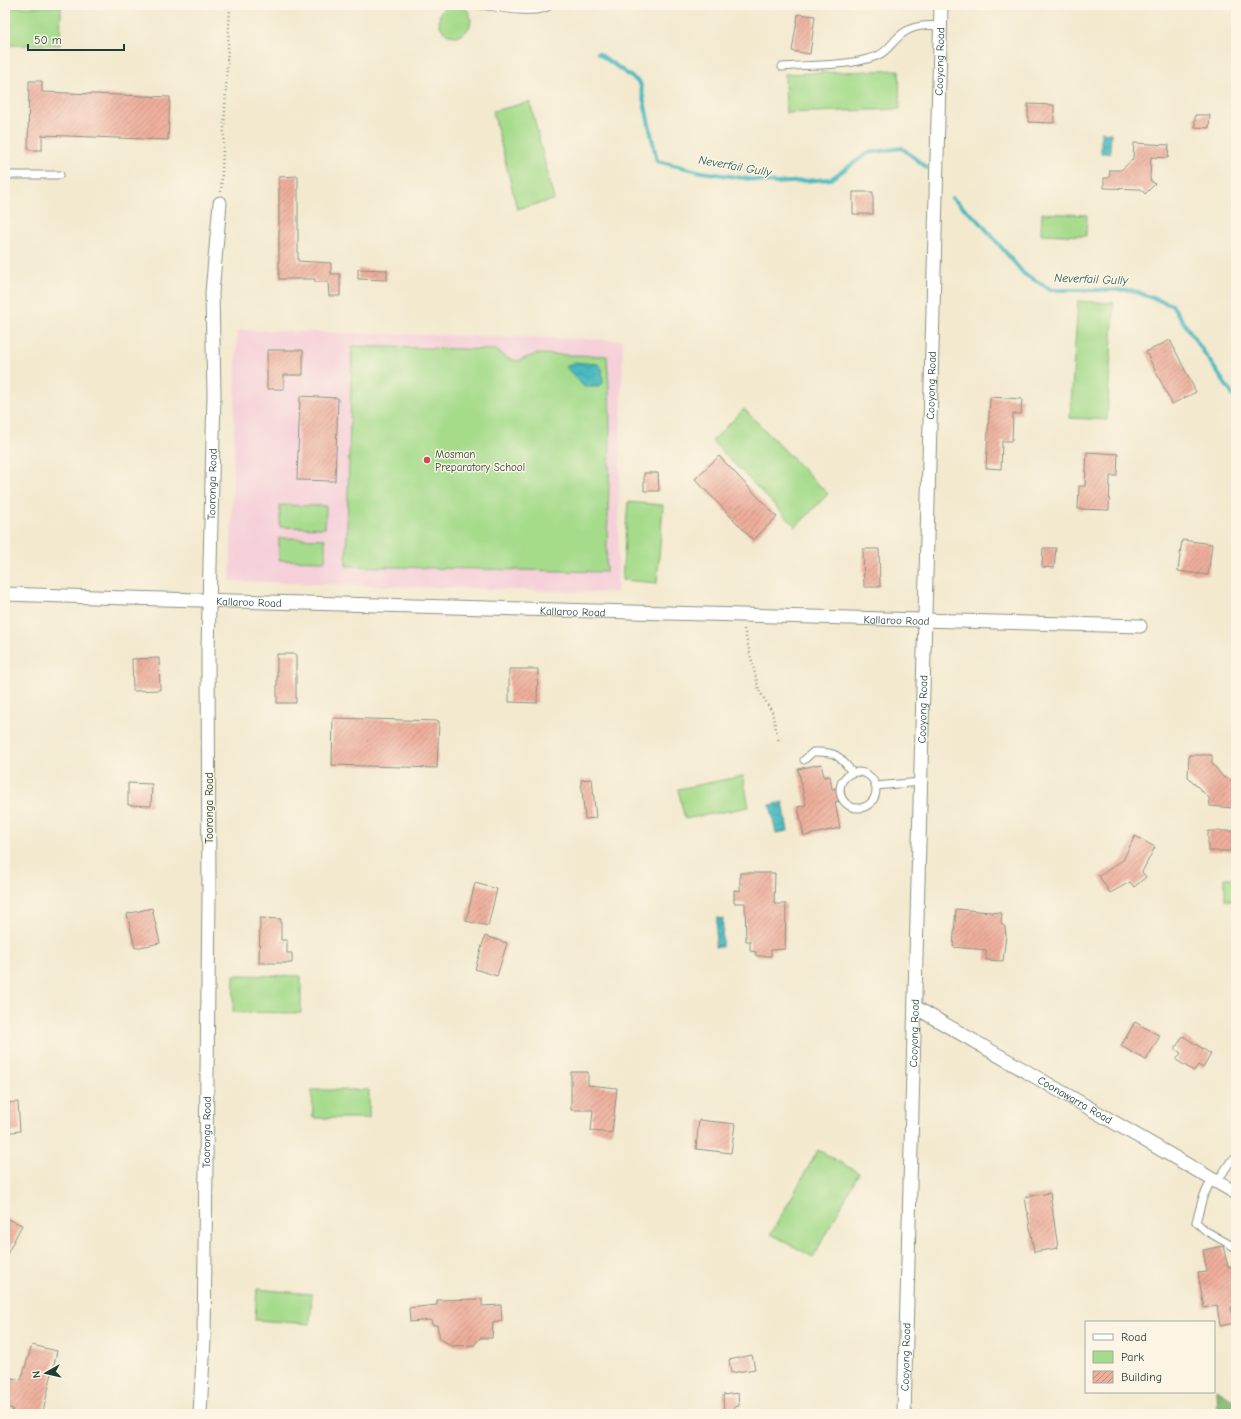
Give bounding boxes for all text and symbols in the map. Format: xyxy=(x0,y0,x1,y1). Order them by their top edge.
scale bar xyxy=(28,26,124,52)
street label: Cooyong Road xyxy=(932,27,947,96)
text: 50 m xyxy=(34,33,62,47)
water label: Neverfail Gully xyxy=(697,153,773,179)
water label: Neverfail Gully xyxy=(1054,271,1129,287)
street label: Cooyong Road xyxy=(924,351,938,420)
street label: Tooronga Road xyxy=(205,448,219,520)
place label: Mosman Preparatory School xyxy=(435,448,525,474)
marker: Mosman Preparatory School xyxy=(422,455,432,465)
street label: Kallaroo Road xyxy=(216,594,282,610)
street label: Kallaroo Road xyxy=(540,604,606,619)
street label: Kallaroo Road xyxy=(863,613,930,627)
street label: Cooyong Road xyxy=(915,675,930,744)
street label: Tooronga Road xyxy=(203,772,216,844)
street label: Cooyong Road xyxy=(907,999,921,1067)
street label: Coonawarra Road xyxy=(1035,1073,1115,1127)
street label: Tooronga Road xyxy=(199,1096,213,1168)
legend xyxy=(1085,1321,1215,1393)
street label: Cooyong Road xyxy=(898,1323,913,1391)
text: Road xyxy=(1121,1330,1147,1344)
text: Park xyxy=(1121,1350,1144,1364)
north arrow xyxy=(26,1353,66,1393)
text: N xyxy=(30,1370,44,1379)
text: Building xyxy=(1121,1370,1162,1384)

